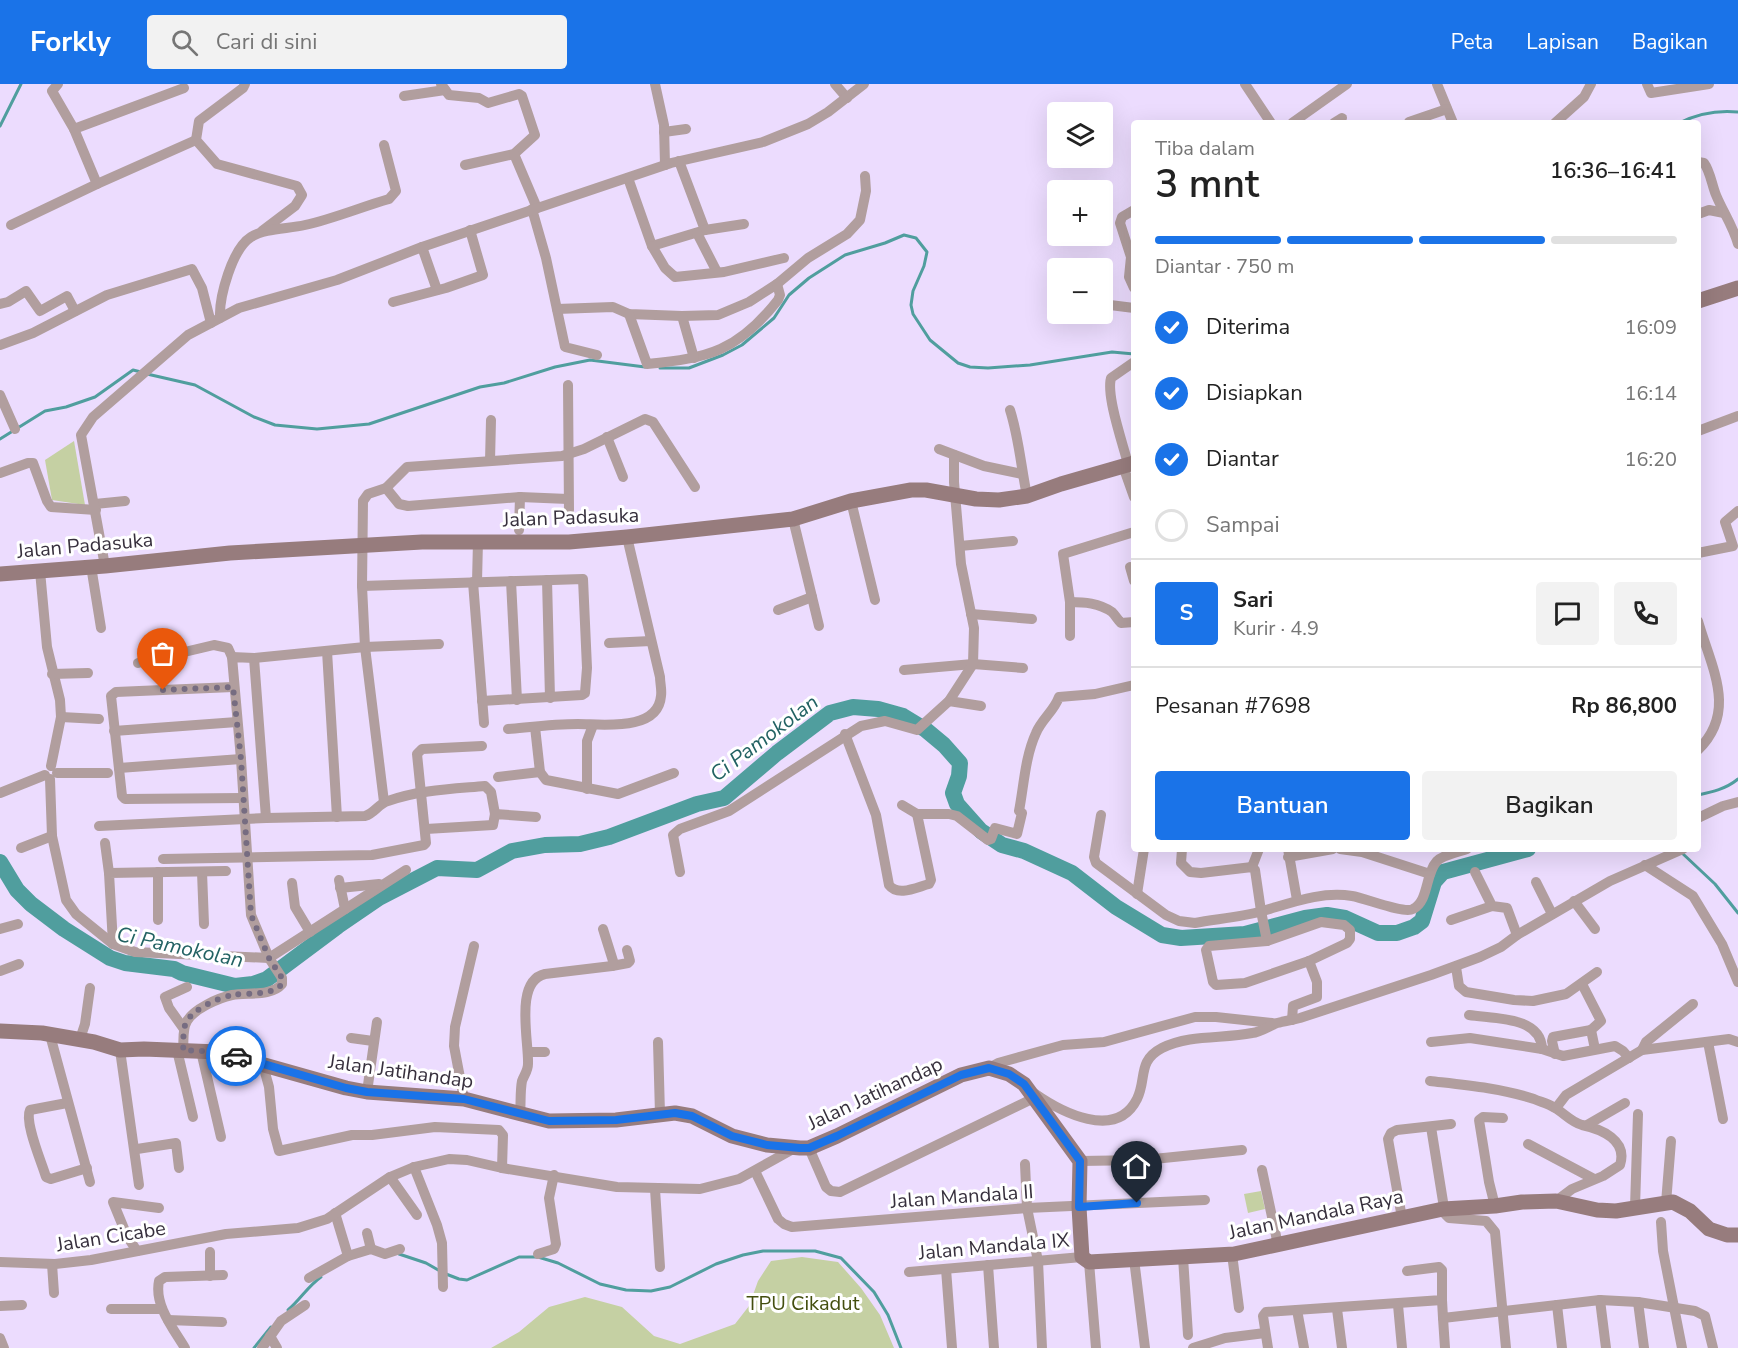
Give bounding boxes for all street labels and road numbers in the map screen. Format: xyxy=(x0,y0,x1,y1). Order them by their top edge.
street label: Jalan Padasuka xyxy=(501,502,640,533)
street label: Jalan Padasuka xyxy=(15,526,154,565)
street label: Jalan Jatihandap xyxy=(326,1048,475,1095)
street label: Jalan Jatihandap xyxy=(802,1050,947,1137)
street label: Jalan Mandala II xyxy=(889,1178,1034,1215)
street label: Jalan Mandala Raya xyxy=(1225,1183,1406,1246)
street label: Jalan Cicabe xyxy=(54,1215,168,1259)
street label: Jalan Mandala IX xyxy=(917,1226,1071,1267)

